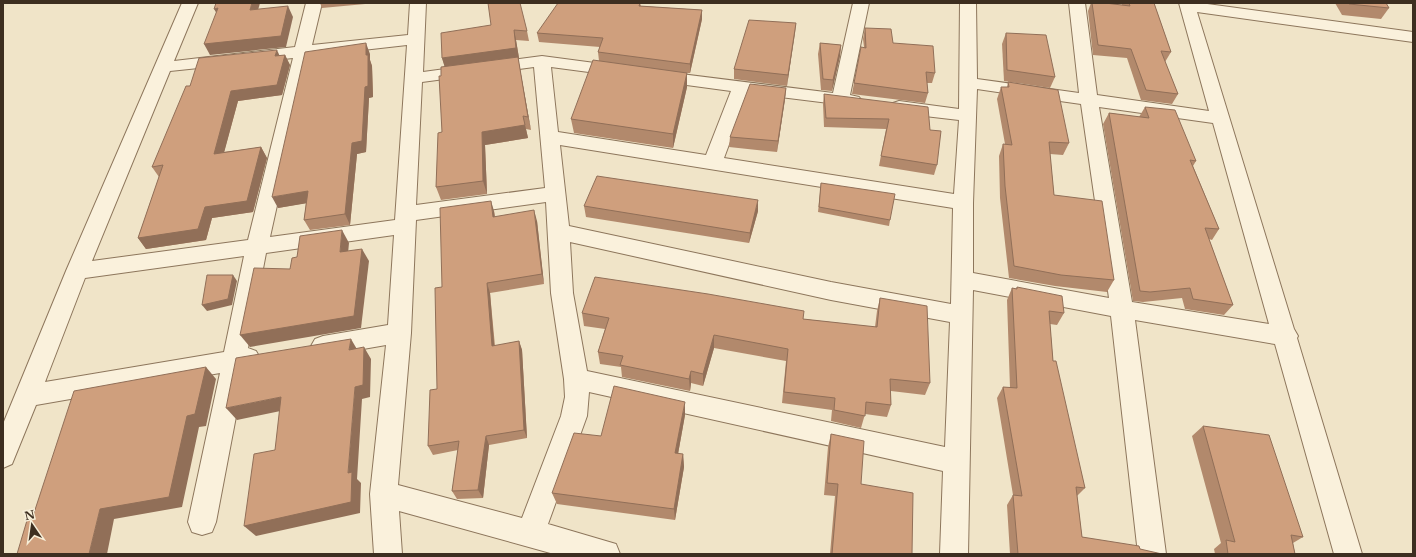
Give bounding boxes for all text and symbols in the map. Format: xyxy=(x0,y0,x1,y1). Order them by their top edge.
north arrow xyxy=(12,505,52,545)
text: N xyxy=(23,507,37,523)

